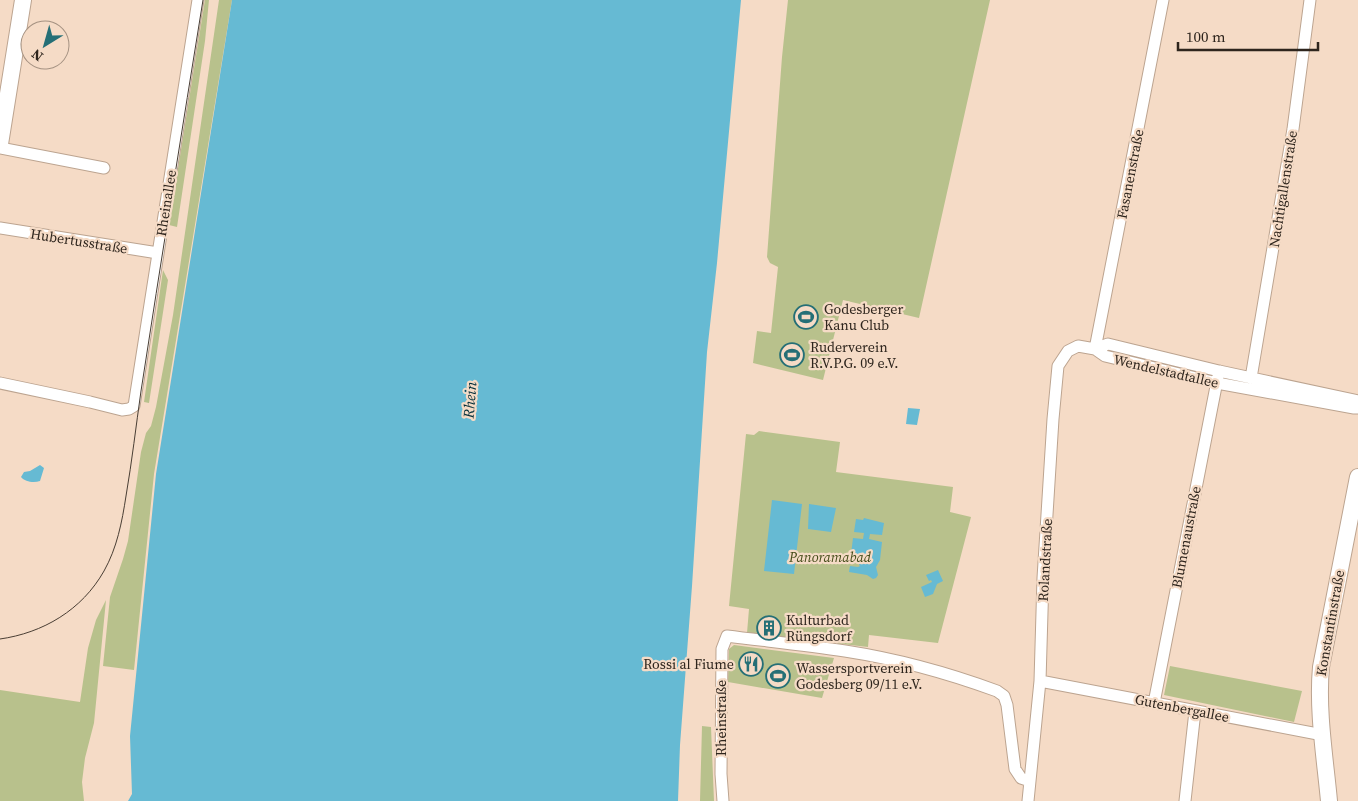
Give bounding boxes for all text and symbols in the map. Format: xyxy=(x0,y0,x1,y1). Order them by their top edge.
north arrow xyxy=(20,20,70,70)
scale bar xyxy=(1178,20,1318,52)
text: 100 m xyxy=(1186,26,1226,47)
text: N xyxy=(27,44,47,66)
street label: Fasanenstraße xyxy=(1112,127,1148,221)
street label: Nachtigallenstraße xyxy=(1264,129,1302,249)
street label: Rheinallee xyxy=(151,168,181,238)
street label: Hubertusstraße xyxy=(29,223,129,259)
place label: Godesberger Kanu Club xyxy=(824,299,903,335)
sports icon: Godesberger Kanu Club xyxy=(793,304,819,330)
place label: Ruderverein R.V.P.G. 09 e.V. xyxy=(810,337,898,373)
sports icon: Ruderverein R.V.P.G. 09 e.V. xyxy=(779,342,805,368)
street label: Wendelstadtallee xyxy=(1112,349,1220,393)
water label: Rhein xyxy=(457,380,482,420)
street label: Blumenaustraße xyxy=(1166,484,1206,590)
street label: Rolandstraße xyxy=(1033,518,1057,602)
park label: Panoramabad xyxy=(788,547,872,567)
street label: Konstantinstraße xyxy=(1311,568,1349,678)
place label: Kulturbad Rüngsdorf xyxy=(786,610,852,646)
building icon: Kulturbad Rüngsdorf xyxy=(756,615,782,641)
restaurant icon: Rossi al Fiume xyxy=(738,651,764,677)
place label: Rossi al Fiume xyxy=(643,654,734,674)
place label: Wassersportverein Godesberg 09/11 e.V. xyxy=(796,658,923,694)
sports icon: Wassersportverein Godesberg 09/11 e.V. xyxy=(765,663,791,689)
street label: Rheinstraße xyxy=(711,680,731,756)
street label: Gutenbergallee xyxy=(1133,689,1231,727)

